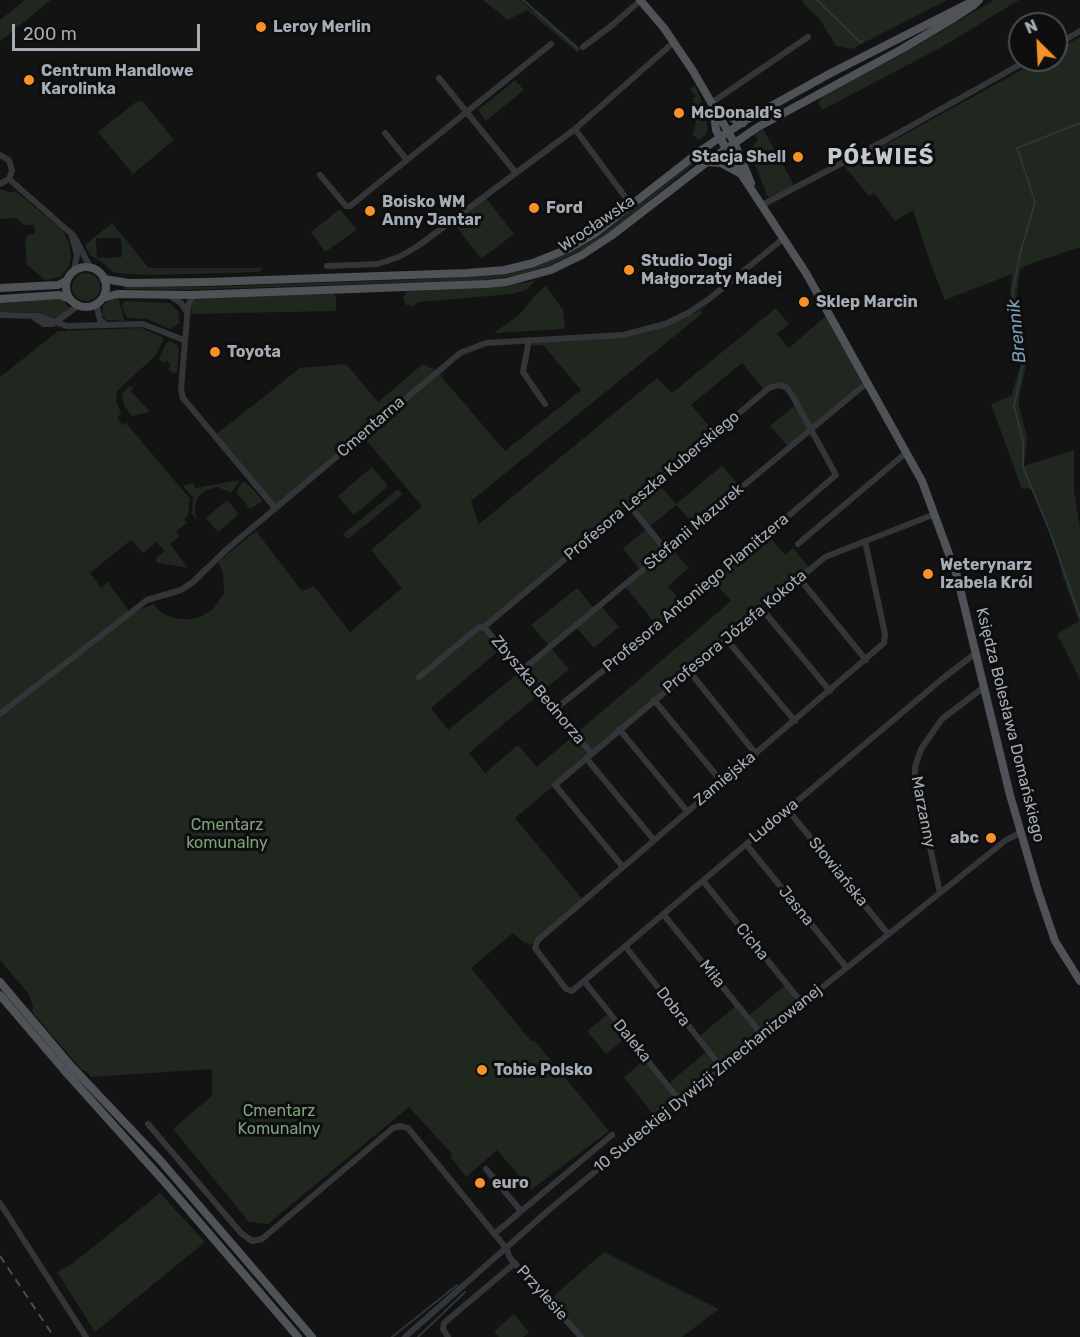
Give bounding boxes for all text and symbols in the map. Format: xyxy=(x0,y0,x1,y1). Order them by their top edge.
scale bar xyxy=(15,12,202,50)
north arrow xyxy=(1008,12,1068,72)
text: N xyxy=(1022,16,1040,38)
place label: Leroy Merlin xyxy=(273,17,371,37)
marker: Leroy Merlin xyxy=(254,20,268,34)
text: 200 m xyxy=(23,23,77,45)
place label: Centrum Handlowe Karolinka xyxy=(41,61,194,99)
marker: Centrum Handlowe Karolinka xyxy=(22,73,36,87)
place label: McDonald's xyxy=(691,103,782,123)
marker: McDonald's xyxy=(672,106,686,120)
district label: PÓŁWIEŚ xyxy=(827,145,935,171)
place label: Stacja Shell xyxy=(692,147,786,167)
marker: Stacja Shell xyxy=(791,150,805,164)
place label: Boisko WM Anny Jantar xyxy=(382,192,481,230)
street label: Wrocławska xyxy=(555,192,639,256)
place label: Ford xyxy=(546,198,583,218)
marker: Ford xyxy=(527,201,541,215)
marker: Boisko WM Anny Jantar xyxy=(363,204,377,218)
place label: Studio Jogi Małgorzaty Madej xyxy=(641,251,782,289)
marker: Studio Jogi Małgorzaty Madej xyxy=(622,263,636,277)
place label: Sklep Marcin xyxy=(816,292,918,312)
marker: Sklep Marcin xyxy=(797,295,811,309)
water label: Brennik xyxy=(1003,298,1031,364)
place label: Toyota xyxy=(227,342,281,362)
marker: Toyota xyxy=(208,345,222,359)
street label: Cmentarna xyxy=(333,392,409,462)
street label: Profesora Leszka Kuberskiego xyxy=(561,407,743,565)
street label: Stefanii Mazurek xyxy=(640,480,748,574)
street label: Profesora Antoniego Plamitzera xyxy=(599,510,793,676)
place label: Weterynarz Izabela Król xyxy=(940,555,1033,593)
street label: Profesora Józefa Kokota xyxy=(659,566,811,698)
marker: Weterynarz Izabela Król xyxy=(921,567,935,581)
street label: Księdza Bolesława Domańskiego xyxy=(971,606,1049,844)
street label: Zbyszka Bednorza xyxy=(487,632,589,748)
street label: Zamiejska xyxy=(690,748,760,810)
street label: Marzanny xyxy=(907,775,939,849)
street label: Ludowa xyxy=(746,795,802,847)
park label: Cmentarz komunalny xyxy=(186,815,268,853)
place label: abc xyxy=(950,828,979,848)
marker: abc xyxy=(984,831,998,845)
street label: Słowiańska xyxy=(804,833,872,911)
street label: Jasna xyxy=(774,882,818,930)
street label: Cicha xyxy=(731,920,773,964)
street label: Miła xyxy=(695,956,729,992)
street label: 10 Sudeckiej Dywizji Zmechanizowanej xyxy=(590,981,826,1177)
street label: Dobra xyxy=(652,984,694,1030)
street label: Daleka xyxy=(609,1016,655,1066)
place label: Tobie Polsko xyxy=(494,1060,593,1080)
marker: Tobie Polsko xyxy=(475,1063,489,1077)
park label: Cmentarz Komunalny xyxy=(238,1101,320,1139)
place label: euro xyxy=(492,1173,529,1193)
marker: euro xyxy=(473,1176,487,1190)
street label: Przylesie xyxy=(512,1262,572,1324)

